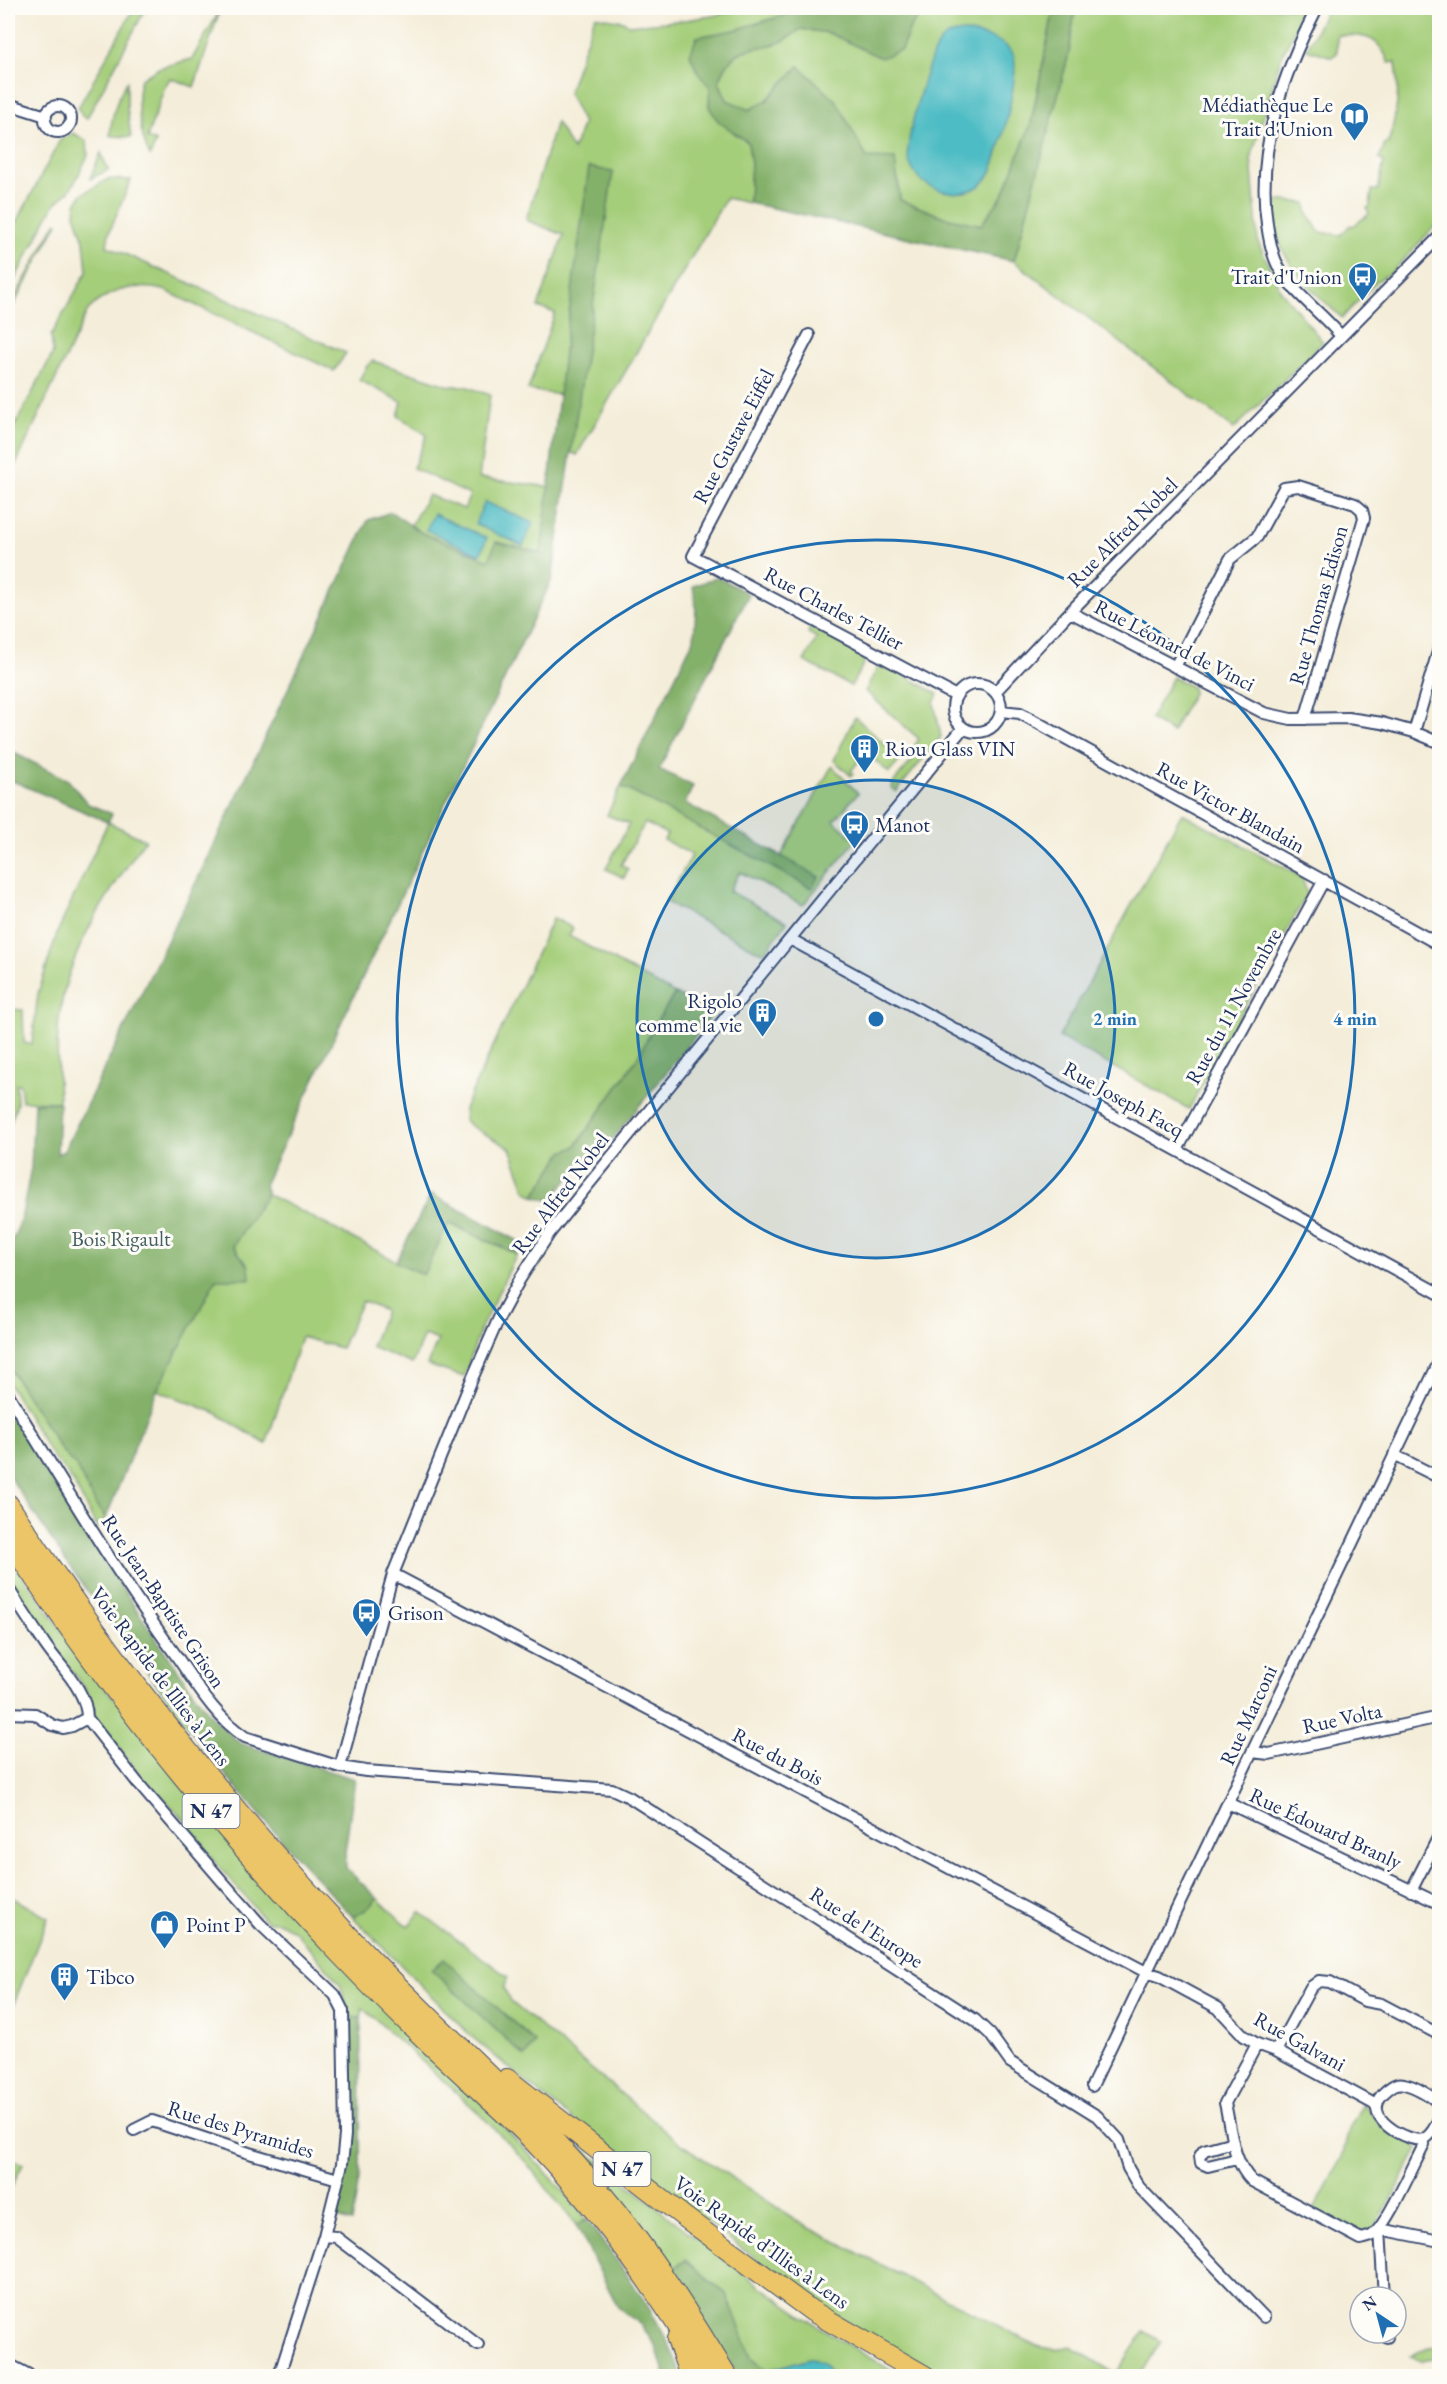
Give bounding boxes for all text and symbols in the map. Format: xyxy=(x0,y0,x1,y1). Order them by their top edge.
place label: Médiathèque Le Trait d'Union xyxy=(1202,91,1333,142)
library icon: Médiathèque Le Trait d'Union xyxy=(1338,100,1370,142)
bus stop icon: Trait d'Union xyxy=(1347,260,1379,302)
place label: Trait d'Union xyxy=(1231,263,1342,290)
street label: Rue Gustave Eiffel xyxy=(686,364,780,508)
street label: Rue Alfred Nobel xyxy=(1061,471,1183,593)
street label: Rue Thomas Edison xyxy=(1282,522,1354,688)
street label: Rue Charles Tellier xyxy=(760,560,908,656)
street label: Rue Léonard de Vinci xyxy=(1090,593,1260,697)
building icon: Riou Glass VIN xyxy=(848,732,880,774)
place label: Riou Glass VIN xyxy=(885,735,1016,762)
street label: Rue Victor Blandain xyxy=(1152,755,1310,859)
bus stop icon: Manot xyxy=(838,808,870,850)
place label: Manot xyxy=(875,811,930,838)
street label: Rue du 11 Novembre xyxy=(1179,923,1287,1089)
place label: Rigolo comme la vie xyxy=(638,987,742,1038)
building icon: Rigolo comme la vie xyxy=(747,996,779,1038)
text: 2 min xyxy=(1093,1007,1137,1030)
text: 4 min xyxy=(1333,1007,1377,1030)
centre of rings xyxy=(866,1009,886,1029)
street label: Rue Joseph Facq xyxy=(1059,1055,1189,1143)
street label: Rue Alfred Nobel xyxy=(505,1127,615,1259)
park label: Bois Rigault xyxy=(71,1225,171,1252)
street label: Rue Jean-Baptiste Grison xyxy=(96,1509,232,1693)
street label: Voie Rapide de Illies à Lens xyxy=(85,1581,237,1771)
bus stop icon: Grison xyxy=(351,1596,383,1638)
place label: Grison xyxy=(388,1599,444,1626)
street label: Rue Marconi xyxy=(1213,1661,1283,1769)
street label: Rue Volta xyxy=(1300,1696,1385,1740)
street label: Rue du Bois xyxy=(728,1721,828,1791)
street label: Rue Édouard Branly xyxy=(1245,1781,1407,1875)
road number: N 47 xyxy=(182,1794,240,1828)
street label: Rue de l'Europe xyxy=(805,1880,929,1974)
shop icon: Point P xyxy=(149,1908,181,1950)
place label: Point P xyxy=(186,1911,246,1938)
building icon: Tibco xyxy=(49,1960,81,2002)
place label: Tibco xyxy=(86,1963,135,1990)
street label: Rue Galvani xyxy=(1249,2005,1351,2077)
street label: Rue des Pyramides xyxy=(165,2094,318,2164)
road number: N 47 xyxy=(594,2152,650,2186)
street label: Voie Rapide d’Illies à Lens xyxy=(669,2169,855,2315)
north arrow xyxy=(1348,2285,1408,2345)
text: N xyxy=(1358,2291,1381,2316)

